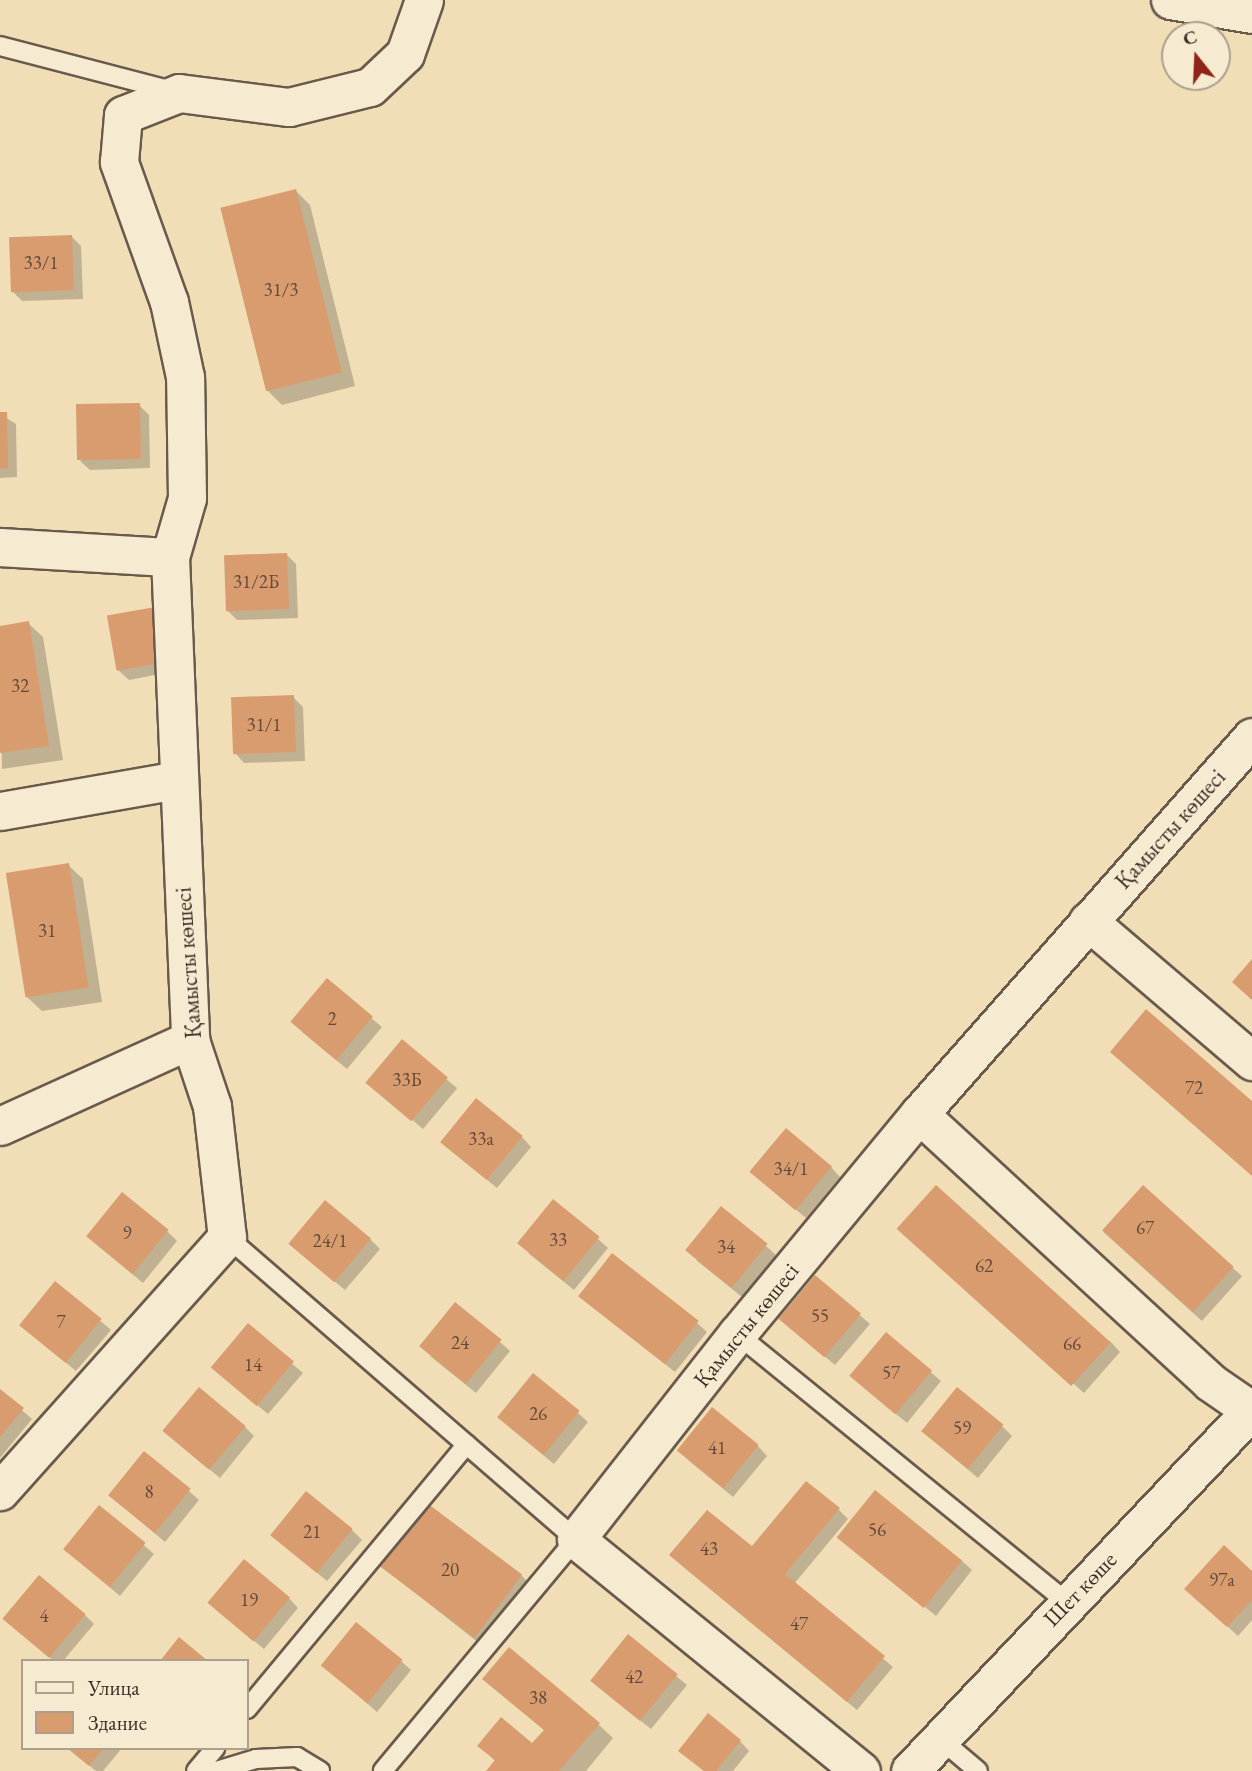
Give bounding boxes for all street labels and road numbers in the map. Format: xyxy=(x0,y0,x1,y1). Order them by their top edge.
street label: Қамысты көшесі xyxy=(1109,763,1231,895)
street label: Қамысты көшесі xyxy=(169,886,207,1040)
street label: Қамысты көшесі xyxy=(688,1257,804,1393)
street label: Шет көше xyxy=(1038,1546,1122,1632)

